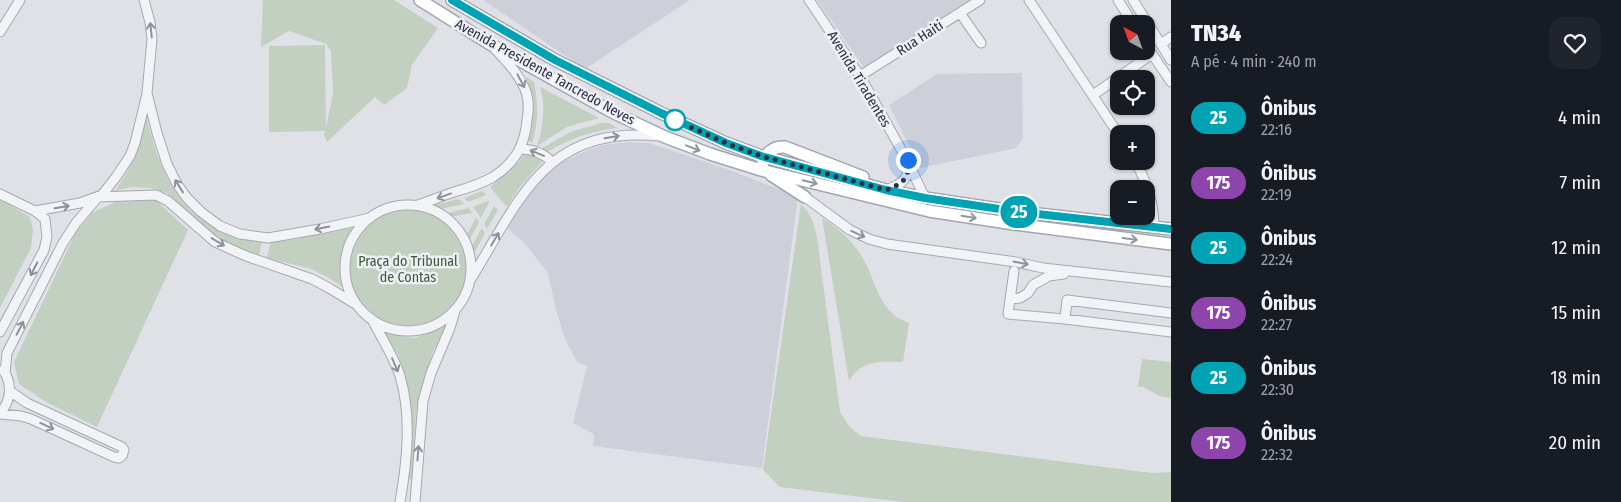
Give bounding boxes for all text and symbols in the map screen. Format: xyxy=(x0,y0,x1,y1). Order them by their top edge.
street label: Avenida Presidente Tancredo Neves xyxy=(452,15,638,129)
north arrow xyxy=(1110,15,1155,60)
map controls xyxy=(1110,15,1155,225)
street label: Rua Haiti xyxy=(894,17,946,59)
button: heart xyxy=(1549,17,1601,69)
text: TN34 xyxy=(1191,19,1241,47)
one-way arrow xyxy=(146,22,156,38)
street label: Avenida Tiradentes xyxy=(824,28,894,130)
text: A pé · 4 min · 240 m xyxy=(1191,52,1317,71)
button: locate xyxy=(1110,70,1155,115)
one-way arrow xyxy=(516,73,526,88)
text: Ônibus xyxy=(1261,97,1316,120)
text: 4 min xyxy=(1558,106,1601,129)
text: 25 xyxy=(1210,107,1227,129)
unlabelled marker xyxy=(664,109,686,131)
text: 22:16 xyxy=(1261,120,1292,139)
button: + xyxy=(1110,125,1155,170)
one-way arrow xyxy=(603,131,619,141)
one-way arrow xyxy=(685,144,701,153)
one-way arrow xyxy=(530,147,545,157)
your location xyxy=(896,148,921,173)
text: Ônibus xyxy=(1261,162,1316,185)
text: 7 min xyxy=(1559,171,1601,194)
text: 175 xyxy=(1207,172,1230,194)
one-way arrow xyxy=(802,178,818,187)
one-way arrow xyxy=(174,179,184,193)
button: − xyxy=(1110,180,1155,225)
text: 22:19 xyxy=(1261,185,1292,204)
one-way arrow xyxy=(437,192,453,201)
line badge: 25 xyxy=(996,196,1042,228)
one-way arrow xyxy=(54,201,70,211)
text: 25 xyxy=(1010,201,1028,223)
one-way arrow xyxy=(961,212,977,222)
one-way arrow xyxy=(315,224,331,233)
text: Ônibus xyxy=(1261,227,1316,250)
one-way arrow xyxy=(850,229,865,239)
one-way arrow xyxy=(490,233,500,247)
one-way arrow xyxy=(1122,234,1138,244)
text: 12 min xyxy=(1551,236,1601,259)
text: 25 xyxy=(1210,237,1227,259)
one-way arrow xyxy=(210,238,224,248)
text: 22:24 xyxy=(1261,250,1293,269)
park label: Praça do Tribunal de Contas xyxy=(358,253,458,286)
one-way arrow xyxy=(1013,259,1029,269)
one-way arrow xyxy=(29,261,38,276)
text: Ônibus xyxy=(1261,292,1316,315)
text: 15 min xyxy=(1551,301,1601,324)
text: 175 xyxy=(1207,302,1230,324)
text: 22:27 xyxy=(1261,315,1292,334)
one-way arrow xyxy=(16,321,25,336)
one-way arrow xyxy=(391,357,400,372)
text: Ônibus xyxy=(1261,357,1316,380)
text: 18 min xyxy=(1550,366,1601,389)
text: 25 xyxy=(1210,367,1227,389)
text: 22:30 xyxy=(1261,380,1294,399)
one-way arrow xyxy=(39,422,54,431)
text: Ônibus xyxy=(1261,422,1316,445)
text: 20 min xyxy=(1549,431,1601,454)
text: 175 xyxy=(1207,432,1230,454)
text: 22:32 xyxy=(1261,445,1293,464)
one-way arrow xyxy=(413,446,422,462)

